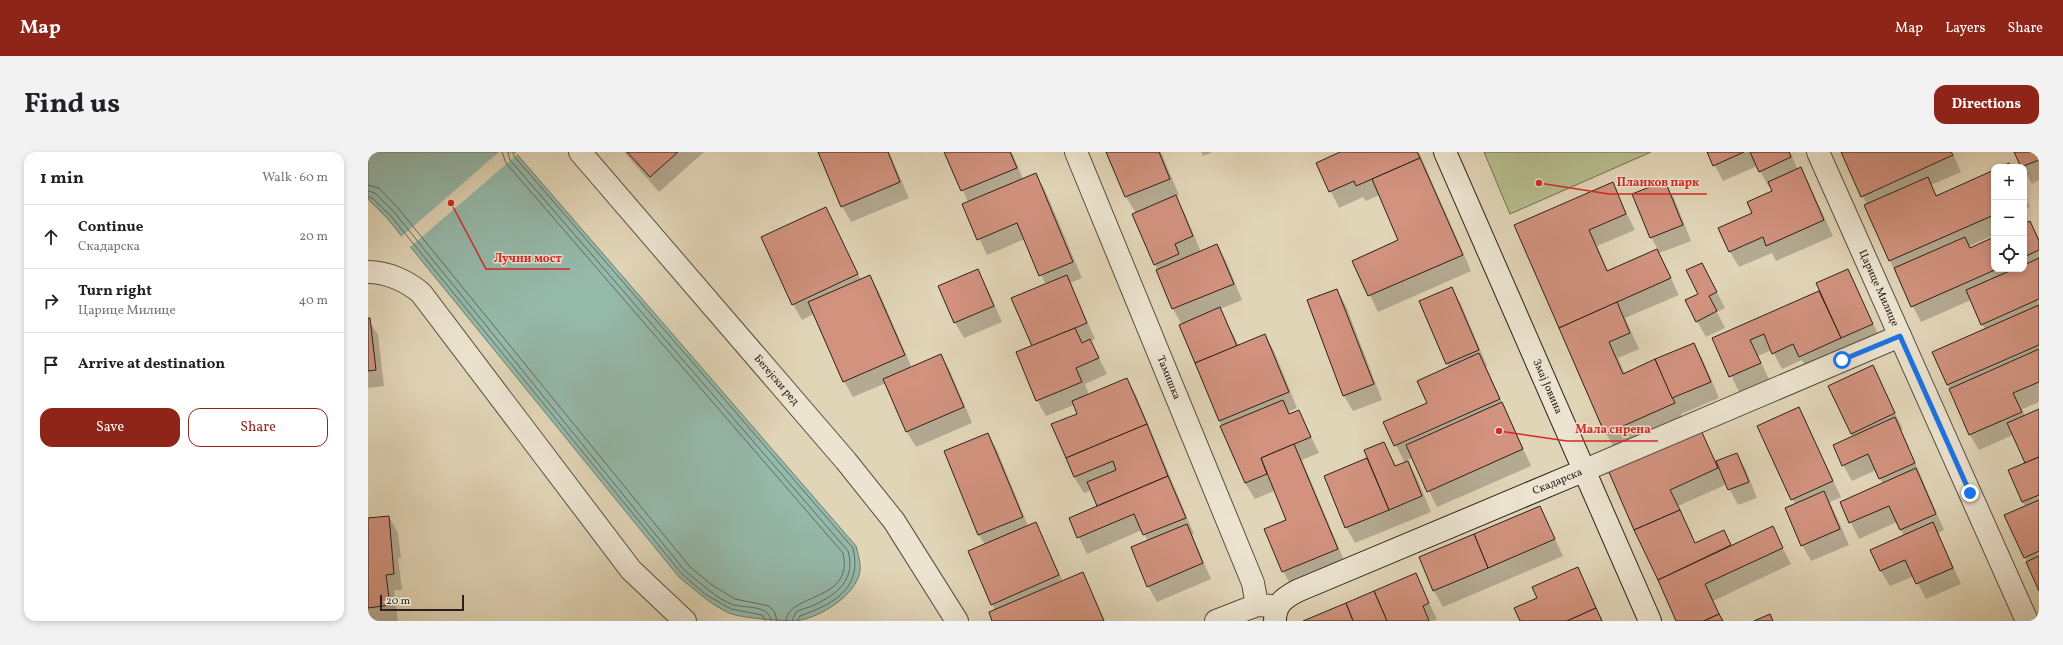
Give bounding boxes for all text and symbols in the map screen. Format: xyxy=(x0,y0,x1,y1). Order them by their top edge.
text: Map xyxy=(20,15,61,41)
text: Map xyxy=(1895,19,1923,38)
text: Layers xyxy=(1945,19,1985,38)
text: Share xyxy=(2007,19,2043,38)
text: Find us xyxy=(24,85,120,124)
button: Directions xyxy=(1934,85,2039,124)
map controls xyxy=(1991,164,2027,272)
button: + xyxy=(1991,164,2027,200)
text: 1 min xyxy=(40,167,84,190)
text: Walk · 60 m xyxy=(262,169,328,187)
callout: Планков парк xyxy=(1609,170,1707,194)
text: Планков парк xyxy=(1617,175,1699,191)
button: − xyxy=(1991,200,2027,236)
text: Continue xyxy=(78,217,143,238)
icon: ahead xyxy=(40,226,62,248)
text: 20 m xyxy=(299,228,328,246)
button: locate xyxy=(1991,236,2027,272)
text: Скадарска xyxy=(78,238,140,256)
callout: Лучни мост xyxy=(486,245,570,269)
street label: Царице Милице xyxy=(1855,247,1902,329)
text: Лучни мост xyxy=(494,251,562,267)
text: Turn right xyxy=(78,281,152,302)
icon: right xyxy=(40,290,62,312)
text: 40 m xyxy=(299,292,328,310)
text: Царице Милице xyxy=(78,302,176,320)
route start xyxy=(1833,351,1851,369)
street label: Бегејски ред xyxy=(750,352,803,409)
icon: arrive xyxy=(40,354,62,376)
text: Arrive at destination xyxy=(78,354,225,375)
street label: Тамишка xyxy=(1153,354,1185,402)
street label: Змај Јовина xyxy=(1529,357,1566,417)
button: Save xyxy=(40,408,180,447)
button: Share xyxy=(188,408,328,447)
callout: Мала сирена xyxy=(1567,417,1658,441)
text: Мала сирена xyxy=(1575,422,1651,438)
street label: Скадарска xyxy=(1530,464,1585,499)
route end xyxy=(1961,484,1979,502)
scale bar xyxy=(380,593,464,612)
text: 20 m xyxy=(386,594,410,609)

